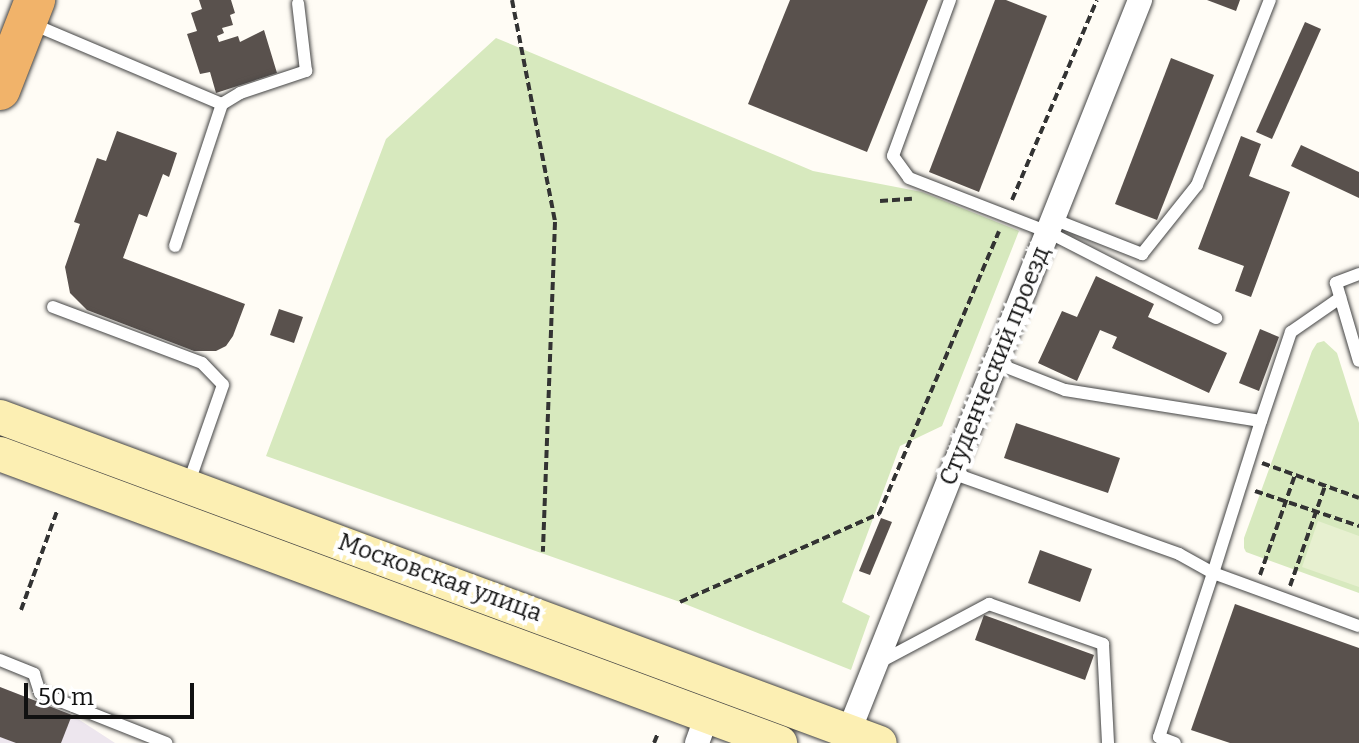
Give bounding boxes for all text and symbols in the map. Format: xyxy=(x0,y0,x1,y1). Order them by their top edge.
street label: Студенческий проезд xyxy=(934,242,1056,490)
street label: Московская улица xyxy=(334,528,546,628)
scale bar xyxy=(28,667,198,717)
text: 50 m xyxy=(38,683,94,711)

